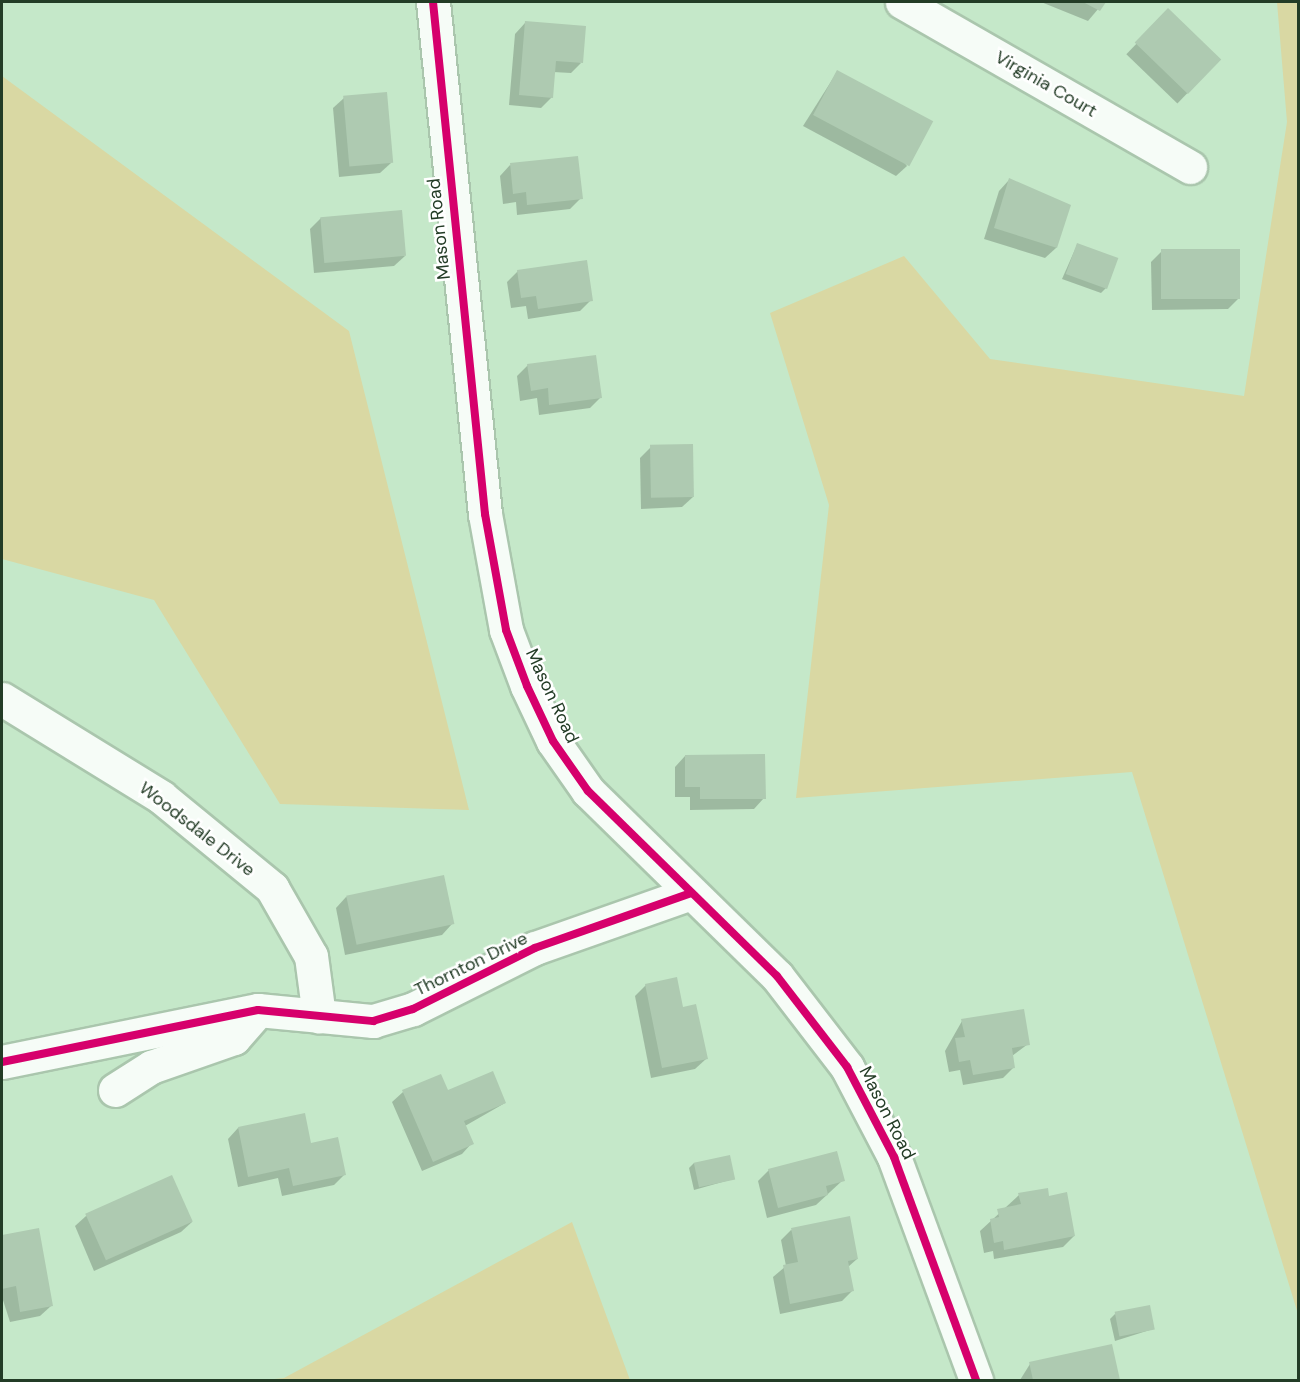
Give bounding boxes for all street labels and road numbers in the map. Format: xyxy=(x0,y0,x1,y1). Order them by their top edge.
street label: Virginia Court xyxy=(991,46,1101,122)
street label: Mason Road xyxy=(423,177,455,281)
street label: Mason Road xyxy=(521,645,583,747)
street label: Woodsdale Drive xyxy=(135,777,259,881)
street label: Thornton Drive xyxy=(411,927,531,1001)
street label: Mason Road xyxy=(854,1063,920,1163)

